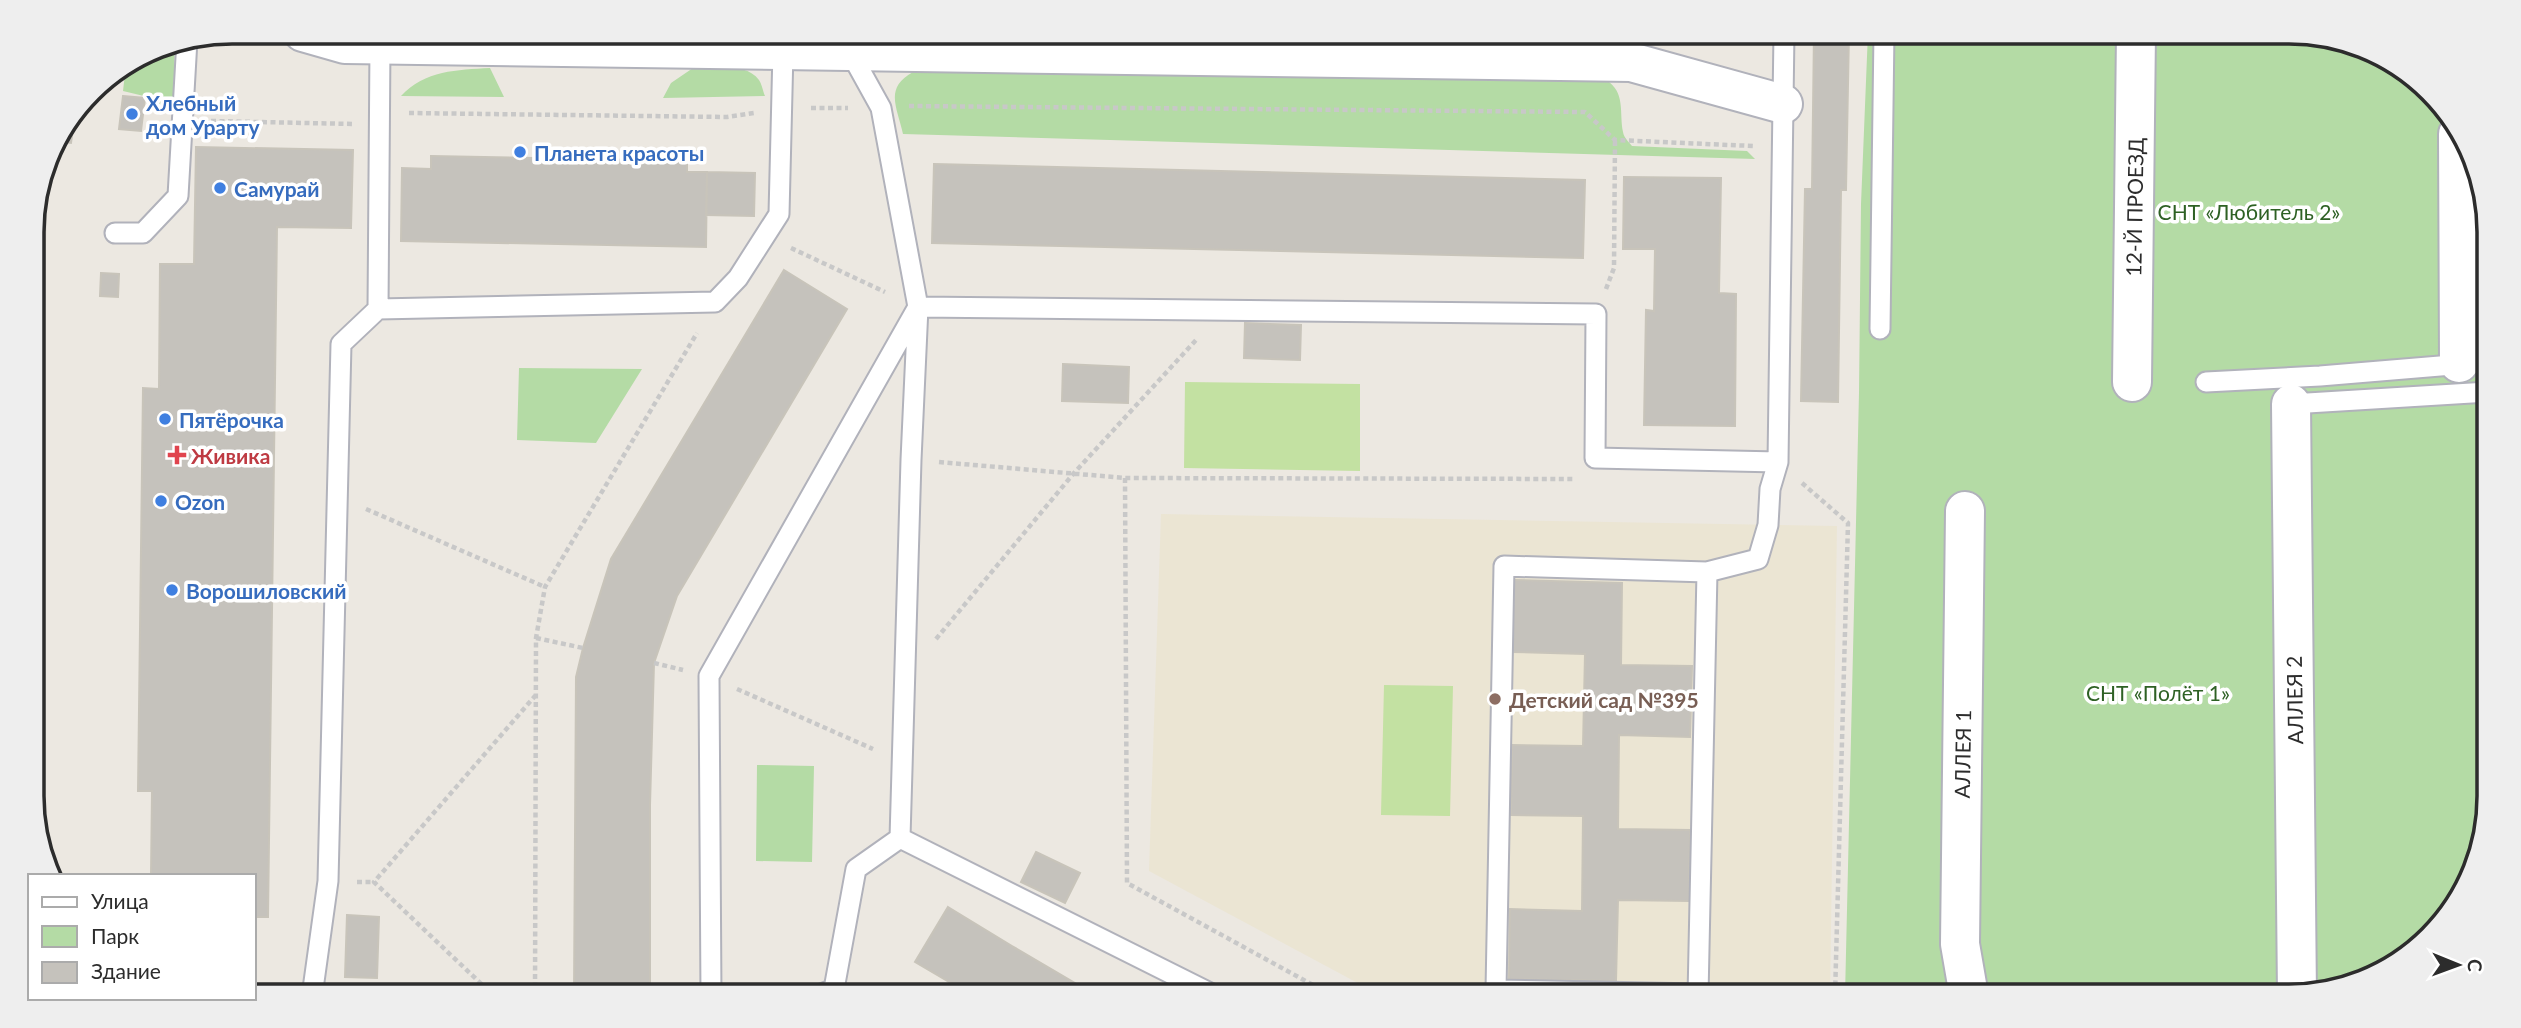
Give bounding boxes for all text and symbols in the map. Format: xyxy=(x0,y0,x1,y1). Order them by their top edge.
place label: Хлебный дом Урарту xyxy=(146,90,260,139)
marker: Хлебный дом Урарту xyxy=(124,106,140,122)
street label: 12-Й ПРОЕЗД xyxy=(2120,137,2148,277)
place label: Планета красоты xyxy=(534,140,704,165)
marker: Планета красоты xyxy=(512,144,528,160)
place label: Самурай xyxy=(234,176,320,201)
marker: Самурай xyxy=(212,180,228,196)
park label: СНТ «Любитель 2» xyxy=(2158,199,2340,224)
place label: Пятёрочка xyxy=(179,407,284,432)
marker: Пятёрочка xyxy=(157,411,173,427)
place label: Живика xyxy=(191,443,270,468)
marker: Живика xyxy=(169,447,185,463)
place label: Ozon xyxy=(175,489,225,514)
marker: Ozon xyxy=(153,493,169,509)
place label: Ворошиловский xyxy=(186,578,347,603)
marker: Ворошиловский xyxy=(164,582,180,598)
street label: АЛЛЕЯ 2 xyxy=(2281,656,2307,744)
park label: СНТ «Полёт 1» xyxy=(2086,680,2230,705)
place label: Детский сад №395 xyxy=(1509,687,1699,712)
marker: Детский сад №395 xyxy=(1487,691,1503,707)
street label: АЛЛЕЯ 1 xyxy=(1949,710,1975,798)
legend xyxy=(28,874,256,1000)
text: Улица xyxy=(91,888,149,913)
text: Парк xyxy=(91,923,139,948)
north arrow xyxy=(2423,930,2493,1000)
text: Здание xyxy=(91,958,161,983)
text: С xyxy=(2464,959,2487,972)

